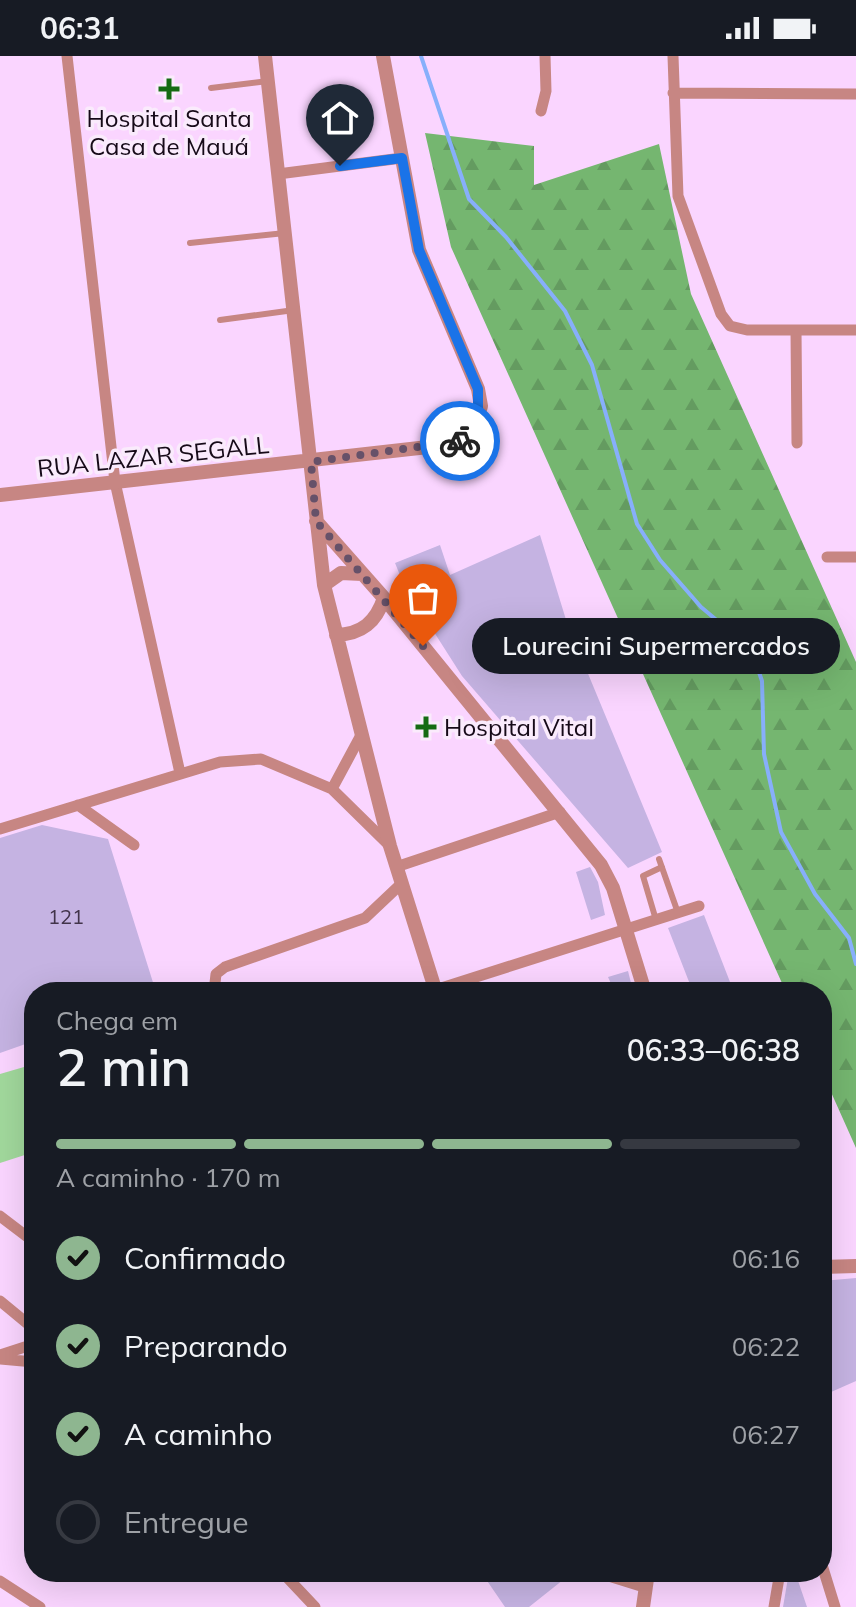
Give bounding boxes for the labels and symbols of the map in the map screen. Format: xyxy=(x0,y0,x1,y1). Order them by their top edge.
marker: Hospital Santa Casa de Mauá xyxy=(158,78,180,100)
pin xyxy=(306,84,374,166)
place label: Hospital Santa Casa de Mauá xyxy=(86,103,252,161)
courier xyxy=(420,401,500,481)
street label: RUA LAZAR SEGALL xyxy=(36,429,270,483)
pin xyxy=(389,564,457,646)
callout: Lourecini Supermercados xyxy=(471,618,839,674)
place label: Hospital Vital xyxy=(444,712,594,742)
marker: Hospital Vital xyxy=(415,716,437,738)
house number: 121 xyxy=(48,904,84,929)

